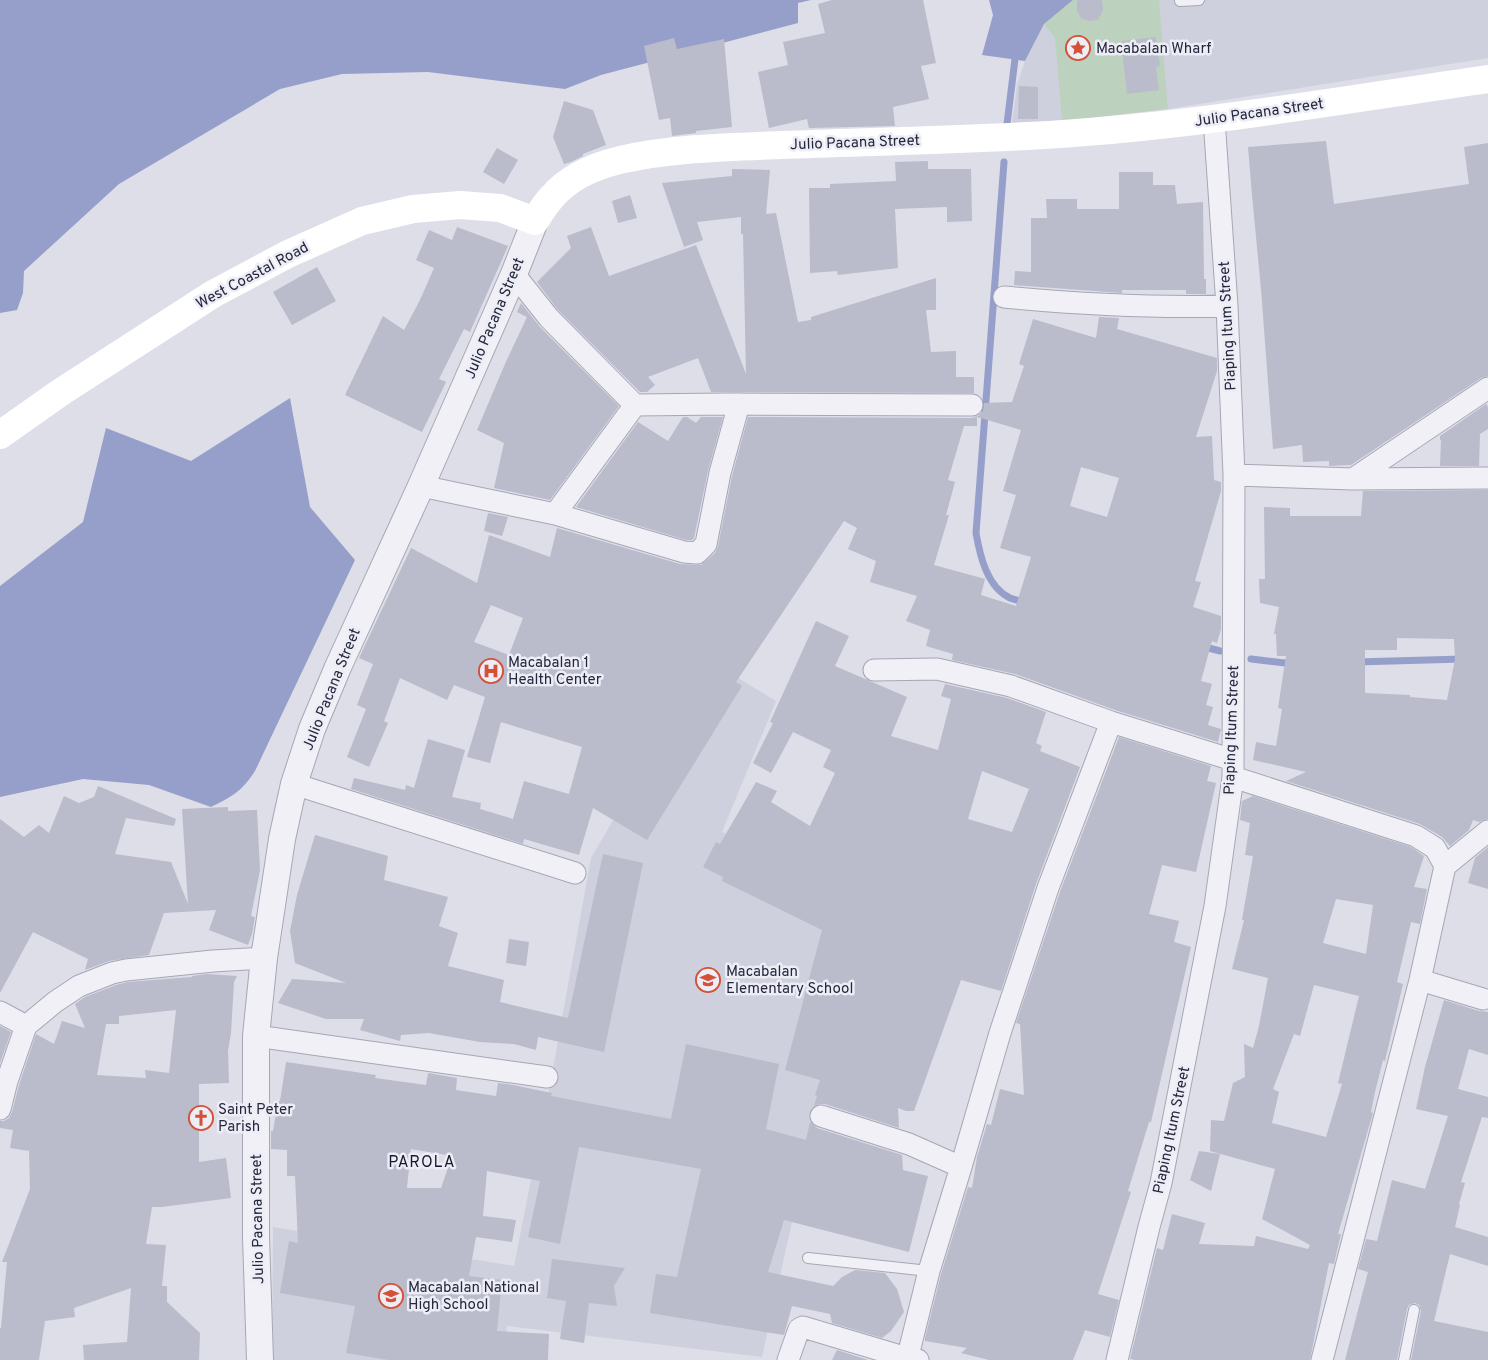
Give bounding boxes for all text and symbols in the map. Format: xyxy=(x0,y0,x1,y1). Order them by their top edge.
place icon: Macabalan Wharf xyxy=(1065,35,1091,61)
place label: Macabalan Wharf xyxy=(1096,40,1211,59)
street label: Julio Pacana Street xyxy=(1193,95,1325,132)
street label: Julio Pacana Street xyxy=(790,132,920,155)
street label: West Coastal Road xyxy=(193,239,312,314)
street label: Julio Pacana Street xyxy=(461,255,530,382)
street label: Piaping Itum Street xyxy=(1216,261,1241,391)
street label: Julio Pacana Street xyxy=(299,626,366,753)
place label: Macabalan 1 Health Center xyxy=(508,654,602,690)
hospital icon: Macabalan 1 Health Center xyxy=(478,658,504,684)
street label: Piaping Itum Street xyxy=(1221,665,1244,795)
place label: Macabalan Elementary School xyxy=(726,963,853,999)
school or university icon: Macabalan Elementary School xyxy=(695,967,721,993)
street label: Piaping Itum Street xyxy=(1150,1065,1195,1196)
place label: Saint Peter Parish xyxy=(218,1101,293,1137)
church icon: Saint Peter Parish xyxy=(188,1105,214,1131)
district label: PAROLA xyxy=(388,1153,456,1173)
street label: Julio Pacana Street xyxy=(248,1154,269,1284)
place label: Macabalan National High School xyxy=(408,1279,539,1315)
school or university icon: Macabalan National High School xyxy=(378,1283,404,1309)

